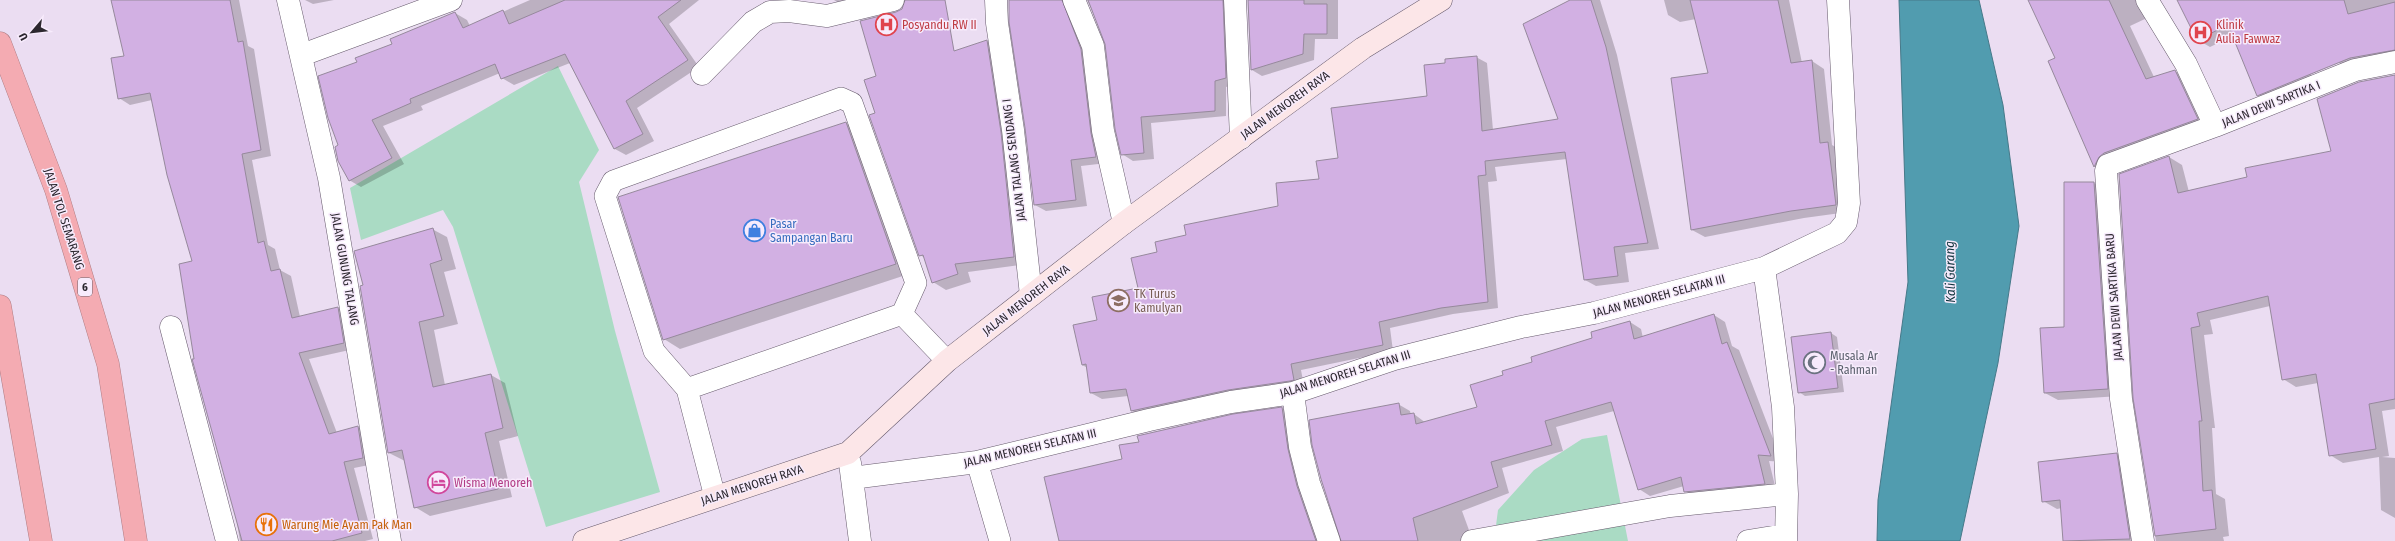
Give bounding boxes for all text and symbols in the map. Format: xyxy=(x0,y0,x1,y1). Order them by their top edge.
north arrow xyxy=(12,12,52,52)
hospital icon: Posyandu RW II xyxy=(874,12,900,38)
place label: Posyandu RW II xyxy=(902,18,977,32)
place label: Klinik Aulia Fawwaz xyxy=(2216,18,2280,46)
hospital icon: Klinik Aulia Fawwaz xyxy=(2188,19,2214,45)
text: U xyxy=(16,31,31,42)
street label: JALAN MENOREH RAYA xyxy=(1238,68,1333,142)
street label: JALAN DEWI SARTIKA I xyxy=(2220,78,2322,130)
street label: JALAN TALANG SENDANG I xyxy=(1000,98,1028,222)
street label: JALAN TOL SEMARANG xyxy=(41,167,87,271)
street label: JALAN GUNUNG TALANG xyxy=(328,212,362,326)
place label: Pasar Sampangan Baru xyxy=(770,217,853,245)
shop icon: Pasar Sampangan Baru xyxy=(741,218,767,244)
street label: JALAN DEWI SARTIKA BARU xyxy=(2103,233,2125,361)
water label: Kali Garang xyxy=(1942,241,1958,303)
street label: JALAN MENOREH RAYA xyxy=(980,261,1073,338)
street label: JALAN MENOREH SELATAN III xyxy=(1592,272,1726,320)
road number: 6 xyxy=(78,278,92,296)
place label: TK Turus Kamulyan xyxy=(1134,287,1182,315)
school or university icon: TK Turus Kamulyan xyxy=(1105,288,1131,314)
street label: JALAN MENOREH SELATAN III xyxy=(1278,347,1412,401)
place label: Musala Ar - Rahman xyxy=(1830,349,1879,377)
mosque icon: Musala Ar - Rahman xyxy=(1801,350,1827,376)
street label: JALAN MENOREH SELATAN III xyxy=(962,426,1098,470)
street label: JALAN MENOREH RAYA xyxy=(699,462,805,508)
hotel icon: Wisma Menoreh xyxy=(426,470,452,496)
place label: Wisma Menoreh xyxy=(454,476,532,490)
restaurant icon: Warung Mie Ayam Pak Man xyxy=(254,512,280,538)
place label: Warung Mie Ayam Pak Man xyxy=(282,518,412,532)

